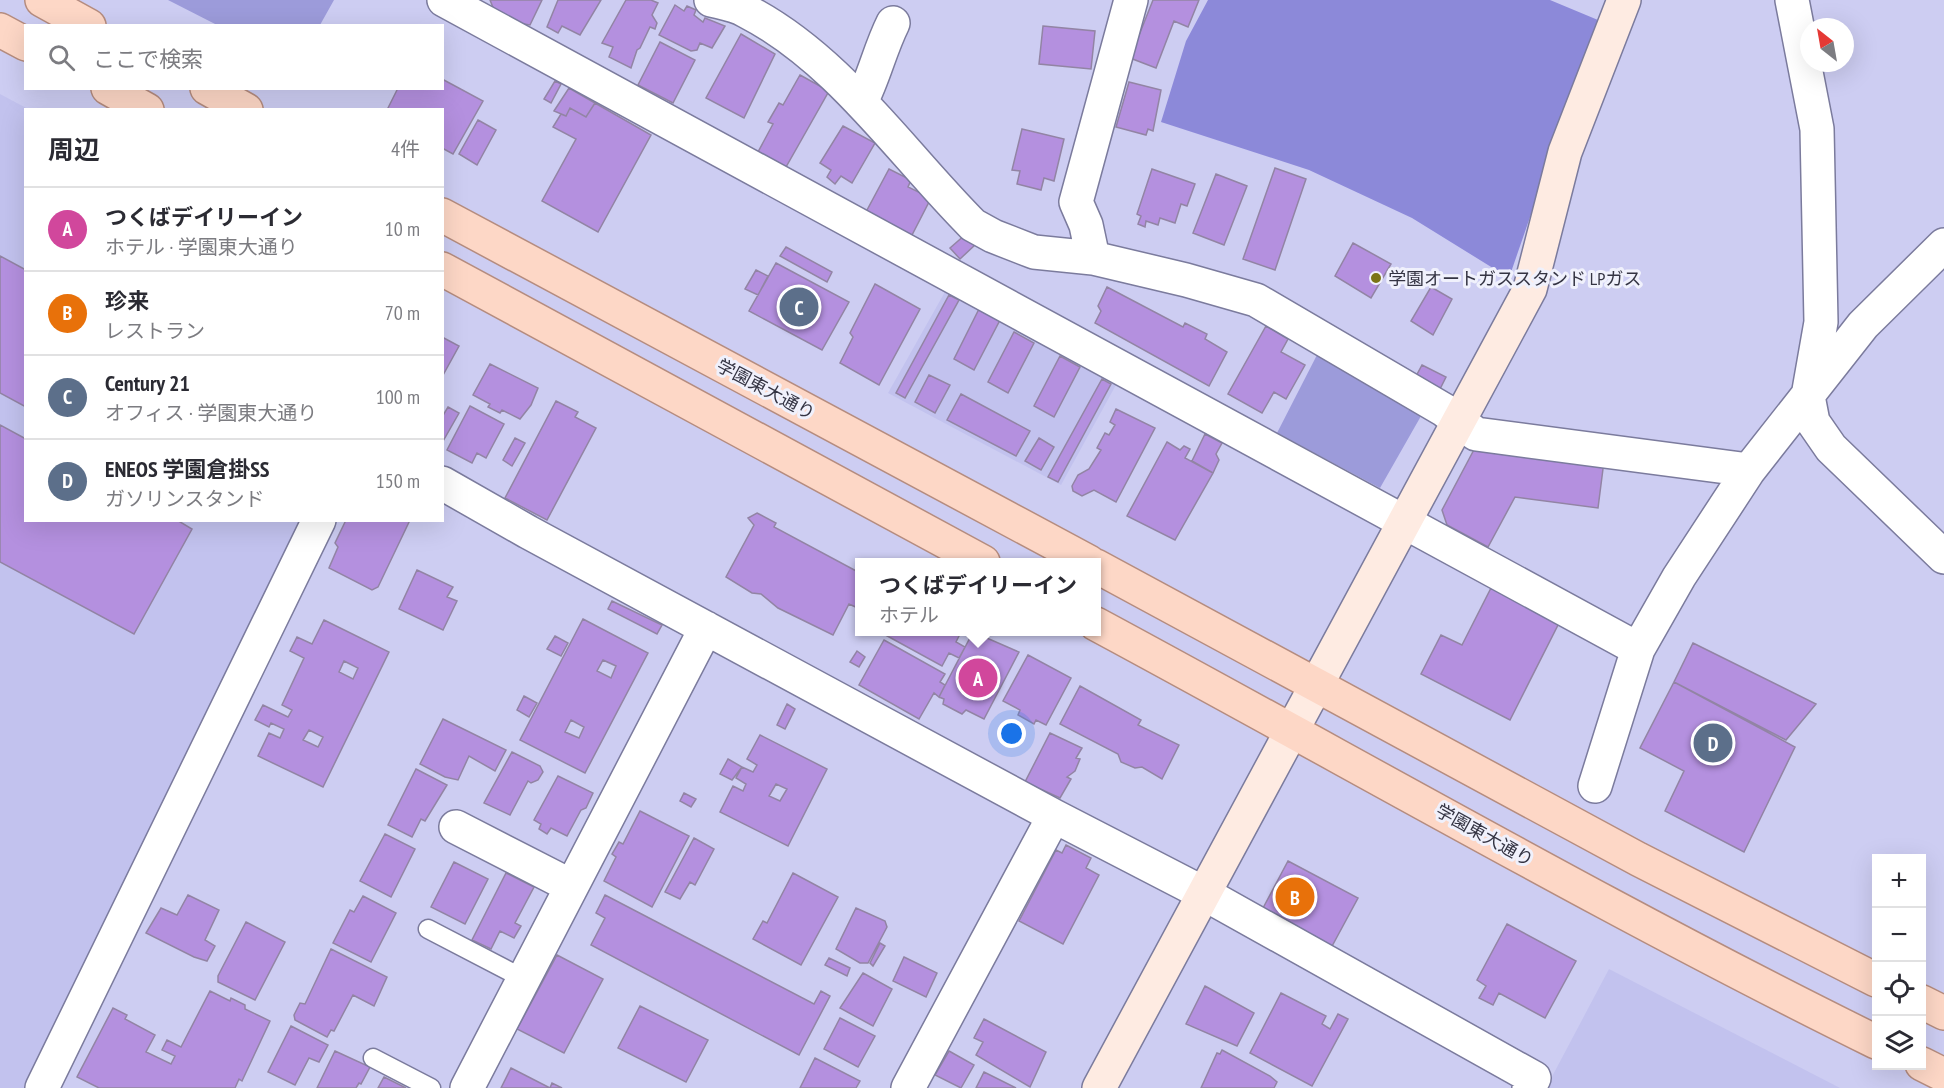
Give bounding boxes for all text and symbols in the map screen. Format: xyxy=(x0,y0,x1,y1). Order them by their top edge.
north arrow xyxy=(1800,18,1854,72)
search box xyxy=(24,24,444,90)
icon: search xyxy=(45,41,78,74)
text: ここで検索 xyxy=(93,45,203,73)
text: 周辺 xyxy=(48,133,100,166)
text: 4件 xyxy=(391,136,420,162)
text: つくばデイリーイン xyxy=(105,203,303,231)
text: A xyxy=(62,216,73,242)
text: 10 m xyxy=(385,216,420,242)
text: ホテル · 学園東大通り xyxy=(105,234,298,260)
place label: 学園オートガススタンド LPガス xyxy=(1388,267,1641,290)
marker: 学園オートガススタンド LPガス xyxy=(1369,271,1383,285)
pin: C xyxy=(780,284,818,330)
text: 珍来 xyxy=(105,287,149,315)
text: B xyxy=(63,300,72,326)
text: 70 m xyxy=(385,300,420,326)
text: レストラン xyxy=(105,318,205,344)
street label: 学園東大通り xyxy=(713,353,819,425)
text: Century 21 xyxy=(105,369,190,397)
text: C xyxy=(63,384,72,410)
text: 100 m xyxy=(376,384,420,410)
text: オフィス · 学園東大通り xyxy=(105,400,317,426)
text: ENEOS 学園倉掛SS xyxy=(105,455,269,483)
text: D xyxy=(62,468,73,494)
text: 150 m xyxy=(376,468,420,494)
text: ガソリンスタンド xyxy=(105,486,265,512)
popup xyxy=(855,558,1101,636)
text: つくばデイリーイン xyxy=(879,571,1077,599)
text: ホテル xyxy=(879,602,939,628)
pin: A xyxy=(958,656,998,700)
your location xyxy=(997,719,1026,748)
pin: D xyxy=(1694,720,1732,766)
street label: 学園東大通り xyxy=(1432,799,1538,871)
map controls xyxy=(1872,854,1926,1070)
button: + xyxy=(1872,854,1926,908)
pin: B xyxy=(1276,874,1314,920)
button: − xyxy=(1872,908,1926,962)
button: locate xyxy=(1872,962,1926,1016)
button: layers xyxy=(1872,1016,1926,1070)

